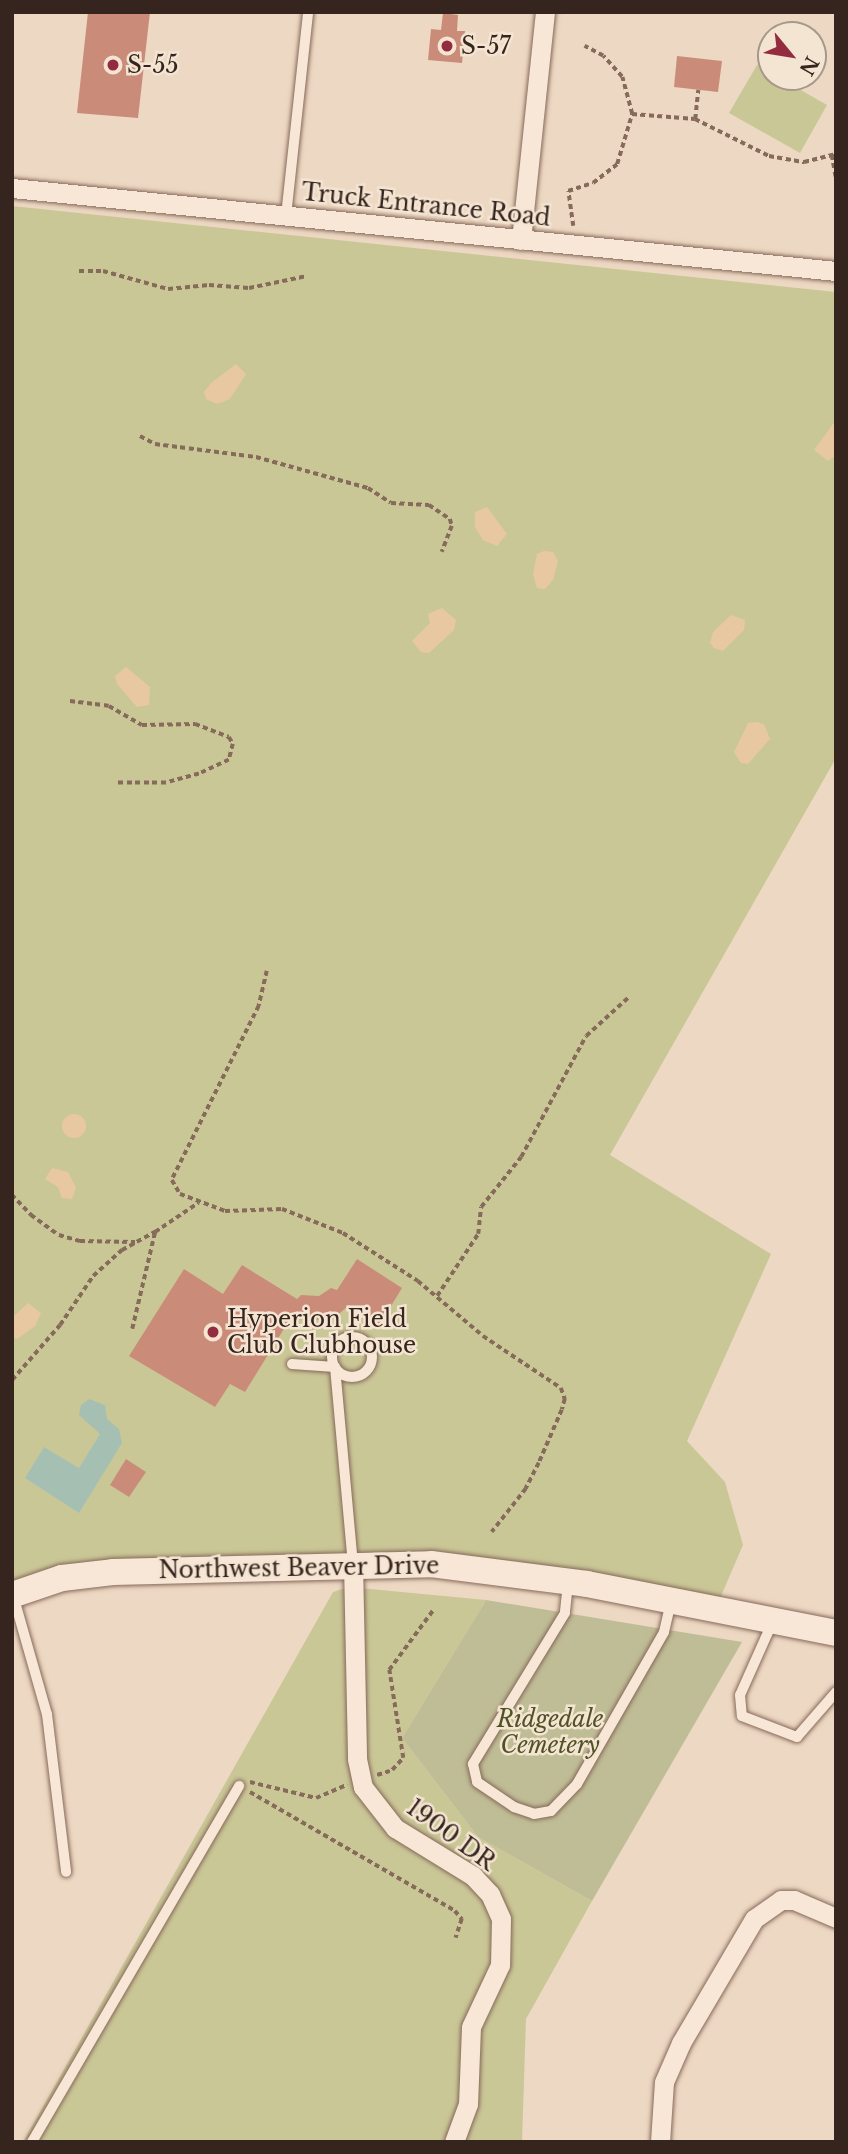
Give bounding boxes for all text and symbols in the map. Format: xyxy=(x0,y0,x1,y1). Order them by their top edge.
north arrow xyxy=(757,21,827,91)
place label: S-57 xyxy=(461,32,511,60)
marker: S-57 xyxy=(439,38,455,54)
place label: S-55 xyxy=(127,51,179,79)
text: N xyxy=(794,52,823,79)
marker: S-55 xyxy=(105,57,121,73)
street label: Truck Entrance Road xyxy=(300,178,552,232)
place label: Hyperion Field Club Clubhouse xyxy=(227,1305,416,1359)
marker: Hyperion Field Club Clubhouse xyxy=(205,1324,221,1340)
street label: Northwest Beaver Drive xyxy=(158,1552,440,1584)
park label: Ridgedale Cemetery xyxy=(497,1705,603,1759)
street label: 1900 DR xyxy=(401,1794,501,1876)

